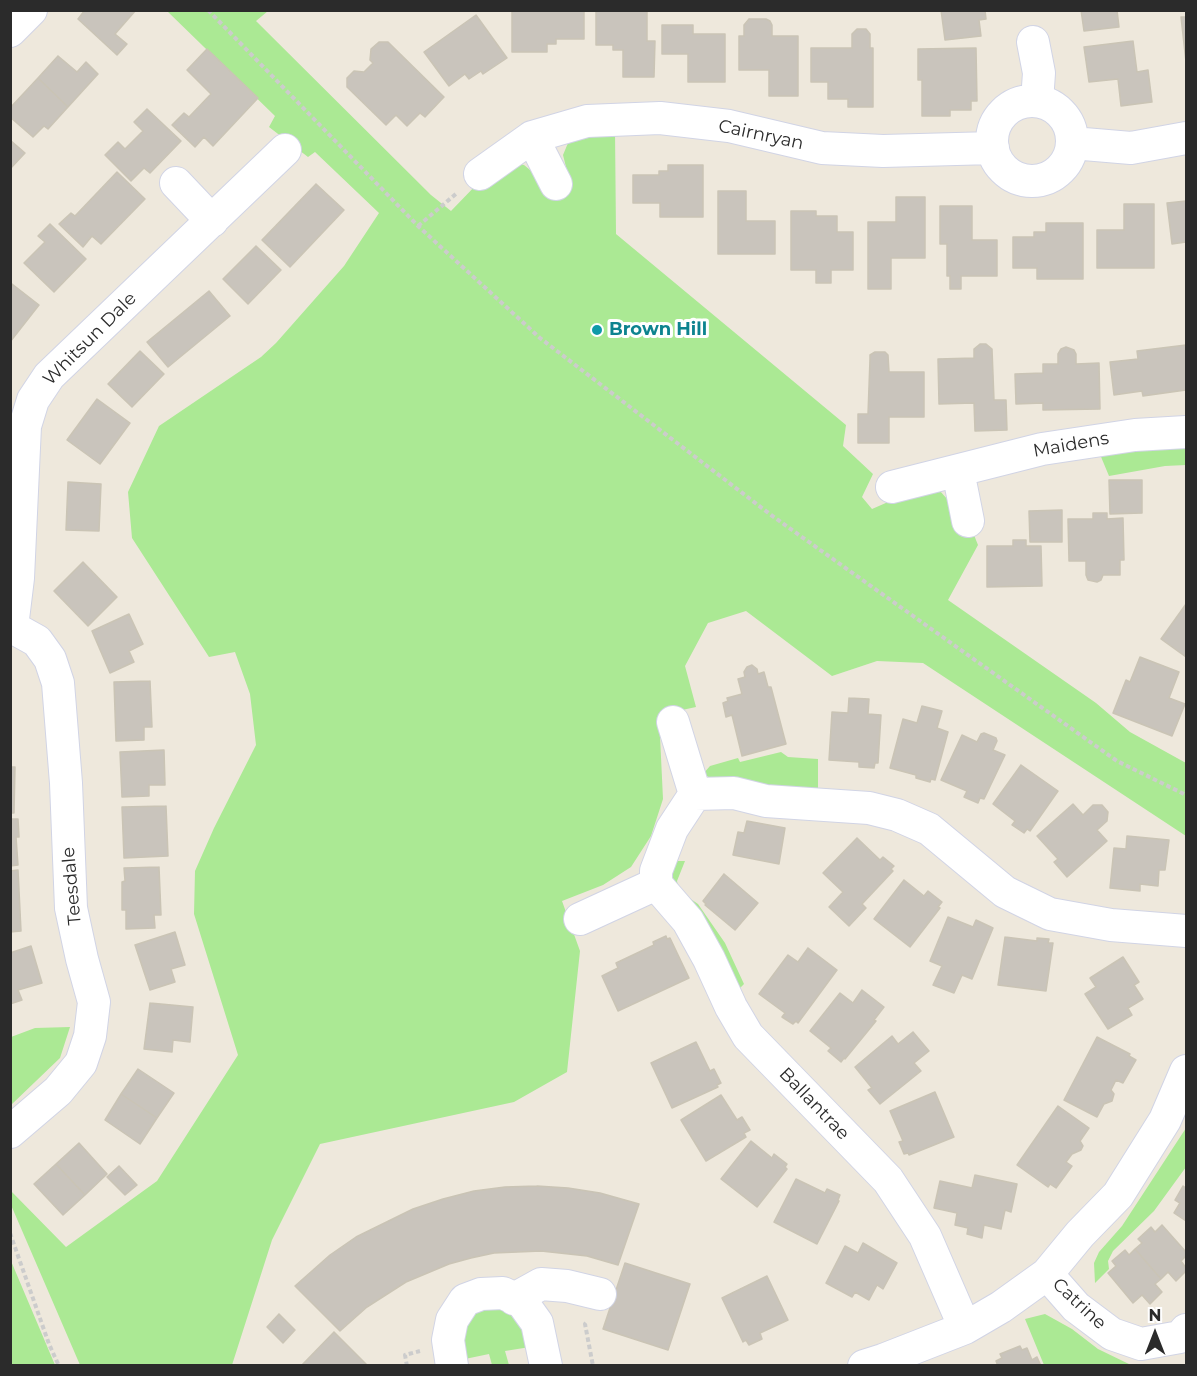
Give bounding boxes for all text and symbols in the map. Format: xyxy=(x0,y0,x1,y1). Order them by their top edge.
street label: Cairnryan xyxy=(716,115,806,155)
street label: Whitsun Dale xyxy=(39,288,141,390)
place label: Brown Hill xyxy=(609,319,707,341)
marker: Brown Hill xyxy=(590,323,604,337)
street label: Maidens xyxy=(1031,428,1111,462)
street label: Teesdale xyxy=(58,846,86,926)
street label: Ballantrae xyxy=(774,1063,854,1145)
street label: Catrine xyxy=(1048,1274,1110,1334)
north arrow xyxy=(1125,1304,1185,1364)
text: N xyxy=(1149,1306,1161,1325)

